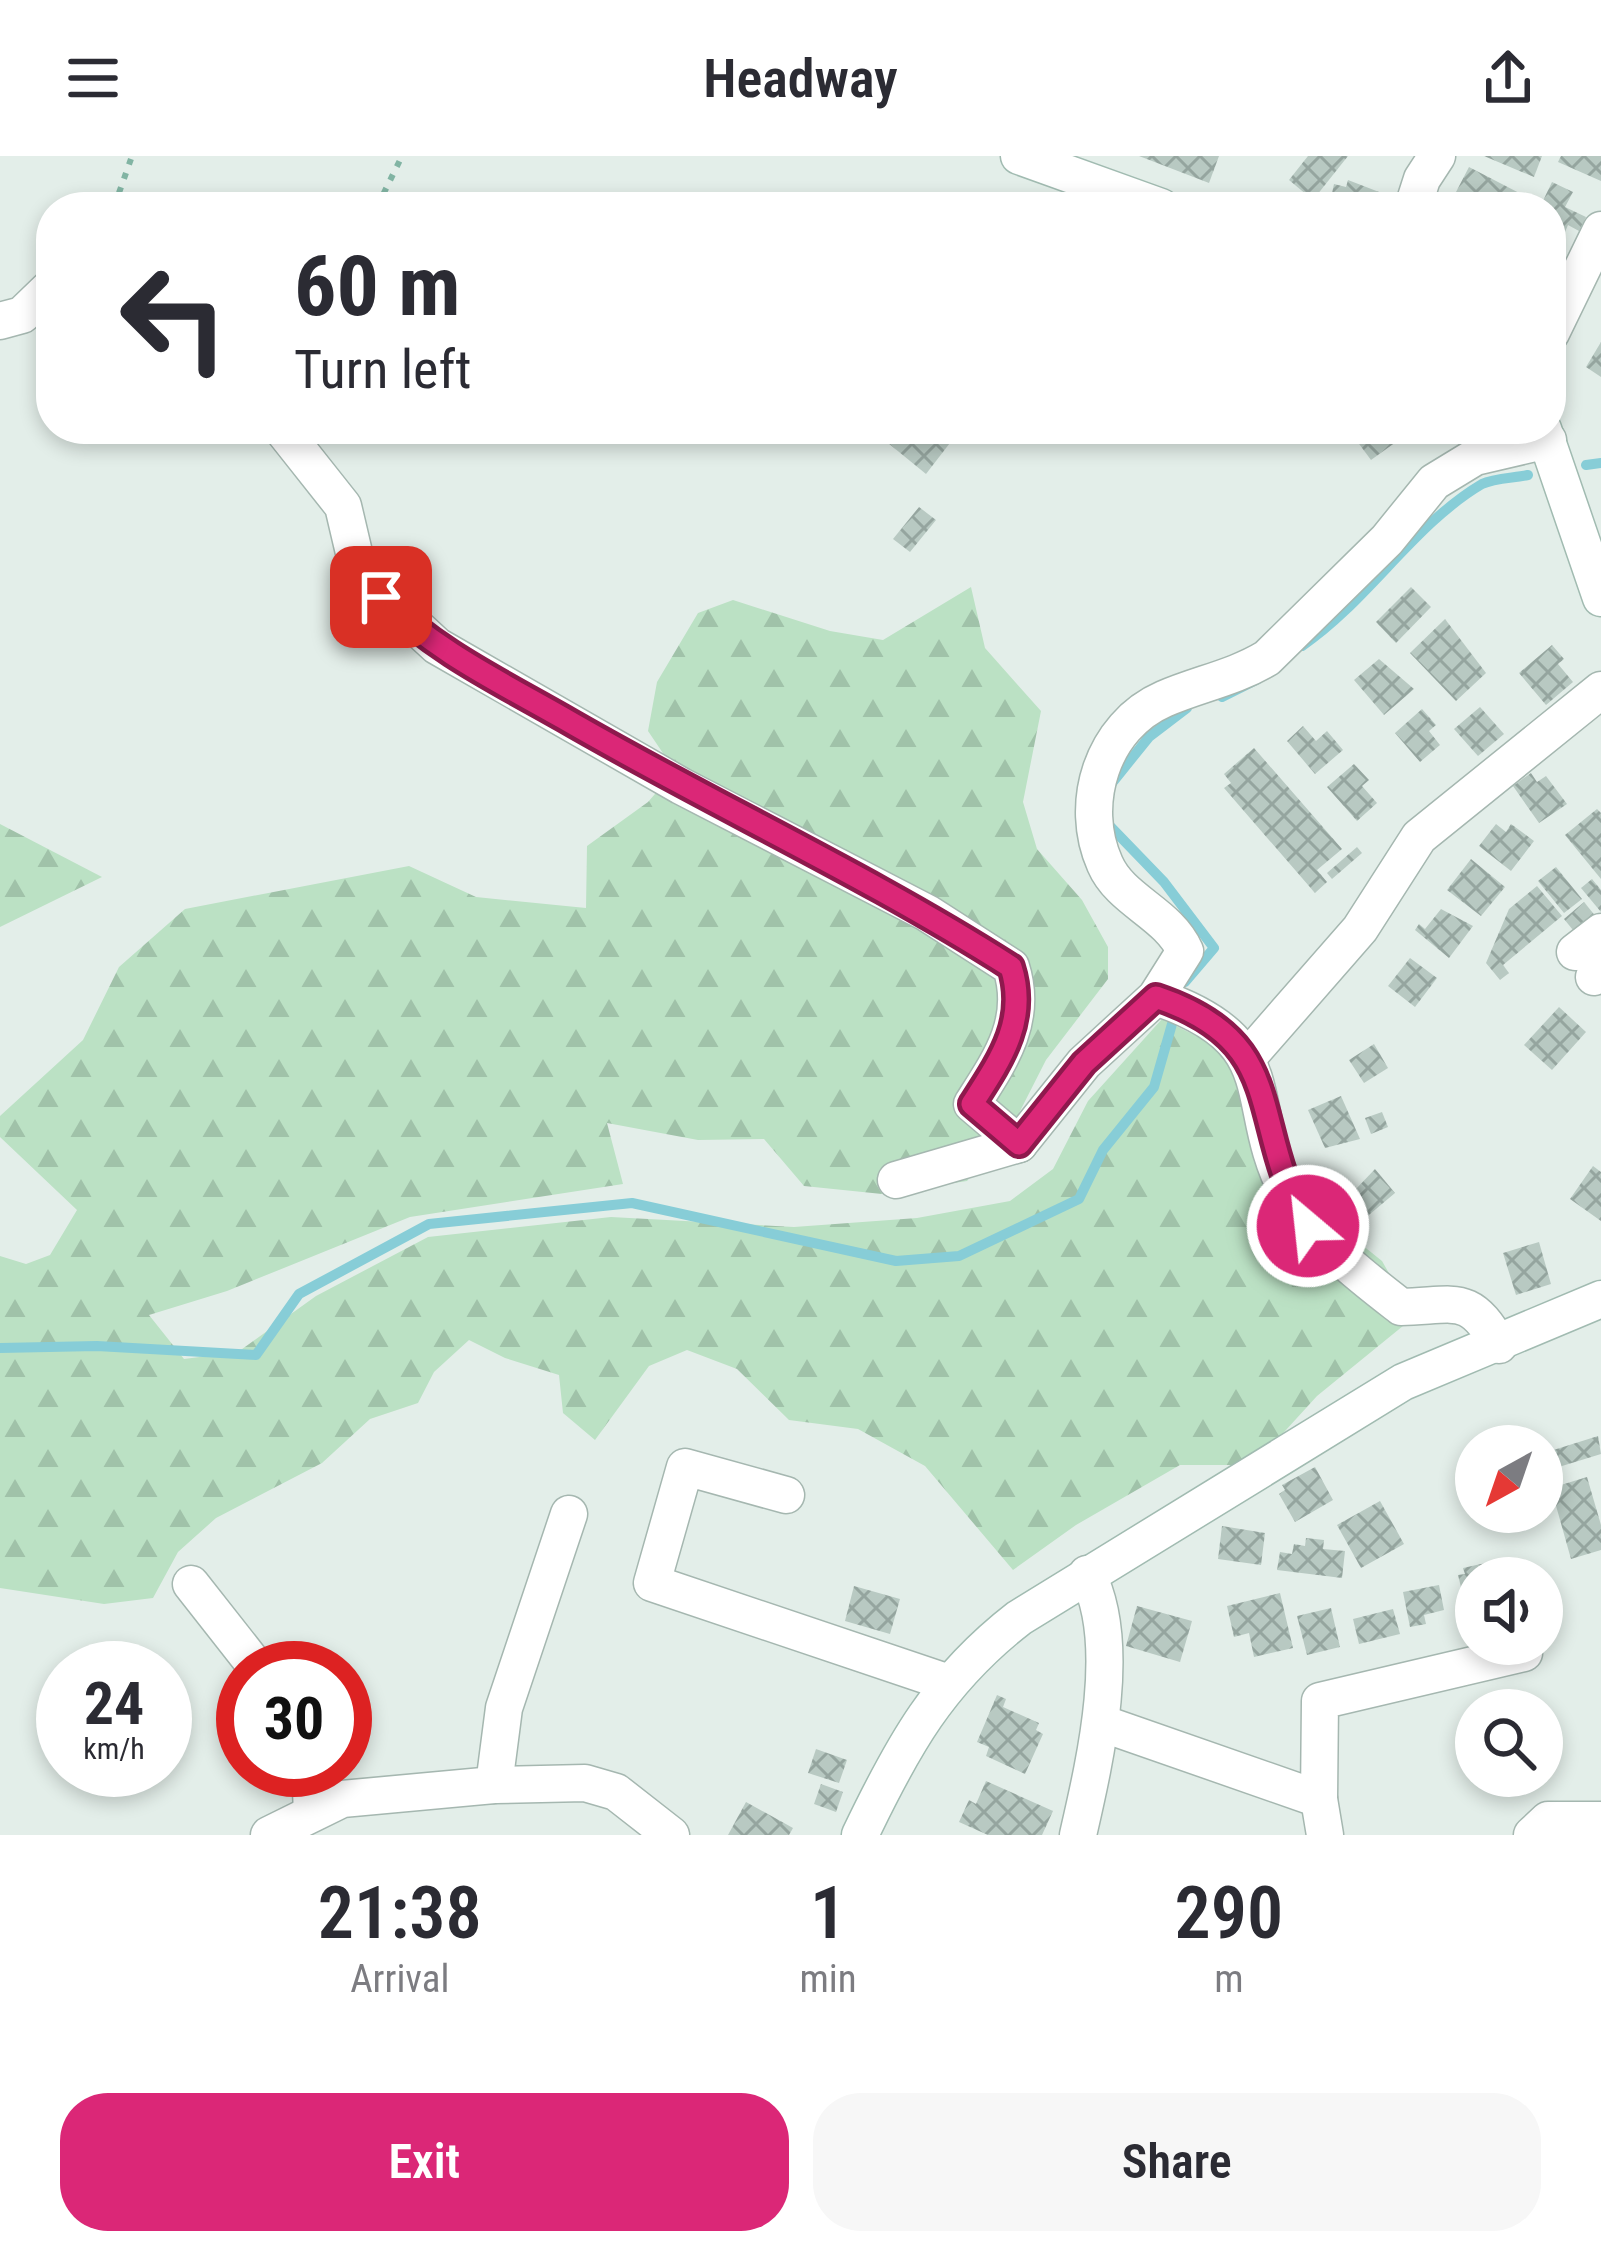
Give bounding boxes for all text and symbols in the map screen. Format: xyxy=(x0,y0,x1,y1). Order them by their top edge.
icon: menu xyxy=(60,45,126,111)
icon: share xyxy=(1475,45,1541,111)
text: Headway xyxy=(703,47,898,110)
text: 60 m xyxy=(294,237,461,336)
icon: left xyxy=(96,240,252,396)
text: Turn left xyxy=(294,338,471,401)
pin xyxy=(330,546,432,648)
icon: arrive xyxy=(348,564,414,630)
position arrow xyxy=(1245,1163,1371,1289)
north arrow xyxy=(1455,1425,1563,1533)
map controls xyxy=(1455,1425,1563,1797)
button: sound xyxy=(1455,1557,1563,1665)
speed limit sign: 30 xyxy=(216,1641,372,1797)
text: 24 xyxy=(84,1668,144,1739)
button: search xyxy=(1455,1689,1563,1797)
text: km/h xyxy=(83,1731,145,1766)
text: 21:38 xyxy=(318,1871,482,1956)
text: 1 xyxy=(810,1871,846,1956)
text: 290 xyxy=(1175,1871,1283,1956)
text: Arrival xyxy=(350,1956,449,2002)
text: min xyxy=(800,1956,857,2002)
text: m xyxy=(1214,1956,1244,2002)
button: Exit xyxy=(60,2093,789,2231)
button: Share xyxy=(813,2093,1541,2231)

